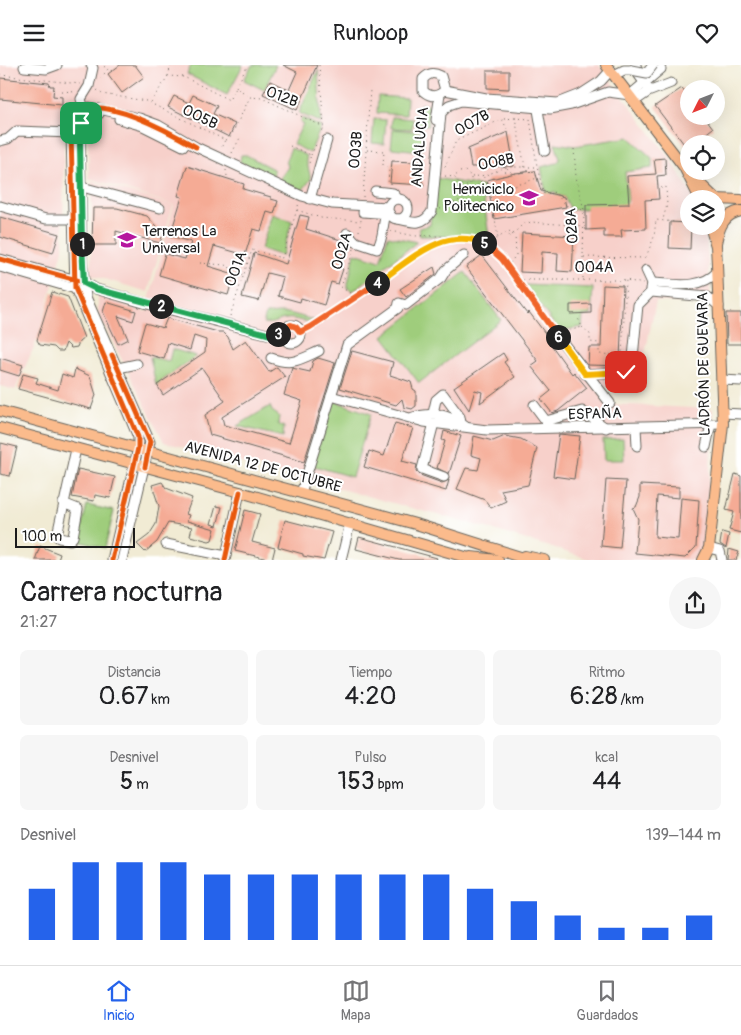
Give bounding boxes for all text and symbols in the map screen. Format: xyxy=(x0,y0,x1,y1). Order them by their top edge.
icon: menu xyxy=(20,19,48,47)
text: Runloop xyxy=(333,19,408,47)
icon: heart xyxy=(693,19,721,47)
north arrow xyxy=(680,80,725,125)
map controls xyxy=(680,80,725,235)
street label: 012B xyxy=(263,82,301,112)
street label: 005B xyxy=(179,100,221,134)
pin xyxy=(60,102,102,144)
street label: ANDALUCIA xyxy=(407,106,433,188)
street label: 007B xyxy=(451,106,493,140)
icon: arrive xyxy=(67,109,95,137)
street label: 003B xyxy=(345,131,367,169)
button: locate xyxy=(680,135,725,180)
street label: 008B xyxy=(476,149,516,175)
place label: Hemiciclo Politecnico xyxy=(444,180,514,216)
school or university icon: Hemiciclo Politecnico xyxy=(518,187,540,209)
button: layers xyxy=(680,190,725,235)
street label: 028A xyxy=(561,207,583,245)
place label: Terrenos La Universal xyxy=(142,222,217,258)
school or university icon: Terrenos La Universal xyxy=(116,229,138,251)
street label: 002A xyxy=(327,230,357,272)
pin: 1 xyxy=(70,231,94,257)
pin: 5 xyxy=(472,231,496,255)
text: 5 xyxy=(481,235,488,252)
text: 1 xyxy=(80,236,85,253)
street label: 001A xyxy=(221,249,251,289)
street label: 004A xyxy=(575,258,614,277)
pin: 4 xyxy=(364,271,390,295)
text: 4 xyxy=(373,275,382,292)
street label: LADRÓN DE GUEVARA xyxy=(693,292,715,436)
pin: 2 xyxy=(148,293,174,319)
text: 2 xyxy=(158,298,165,315)
pin: 3 xyxy=(266,321,290,347)
pin: 6 xyxy=(546,325,570,349)
text: 3 xyxy=(275,326,282,343)
text: 6 xyxy=(554,329,563,346)
pin xyxy=(605,351,647,393)
icon: check xyxy=(612,358,640,386)
street label: ESPAÑA xyxy=(568,404,622,424)
street label: AVENIDA 12 DE OCTUBRE xyxy=(182,437,344,497)
scale bar xyxy=(15,525,135,548)
text: 100 m xyxy=(22,528,62,545)
text: Carrera nocturna xyxy=(20,575,223,610)
button: share xyxy=(669,577,721,629)
text: 21:27 xyxy=(20,612,57,632)
text: Distancia xyxy=(108,664,161,681)
text: Tiempo xyxy=(349,664,392,681)
text: Ritmo xyxy=(589,664,625,681)
text: 0.67 xyxy=(98,681,149,712)
text: 4:20 xyxy=(344,681,397,712)
text: 6:28 xyxy=(570,681,618,712)
text: km xyxy=(149,691,170,708)
text: /km xyxy=(618,691,644,708)
text: Desnivel xyxy=(110,749,159,766)
text: Pulso xyxy=(355,749,386,766)
text: kcal xyxy=(595,749,618,766)
text: 5 xyxy=(120,766,133,797)
text: 153 xyxy=(337,766,375,797)
text: 44 xyxy=(592,766,621,797)
text: m xyxy=(133,776,149,793)
text: bpm xyxy=(375,776,404,793)
text: Desnivel xyxy=(20,825,76,845)
text: 139–144 m xyxy=(646,825,721,845)
tab: Inicio xyxy=(103,977,135,1024)
tab: Mapa xyxy=(341,977,370,1024)
tab: Guardados xyxy=(577,977,638,1024)

